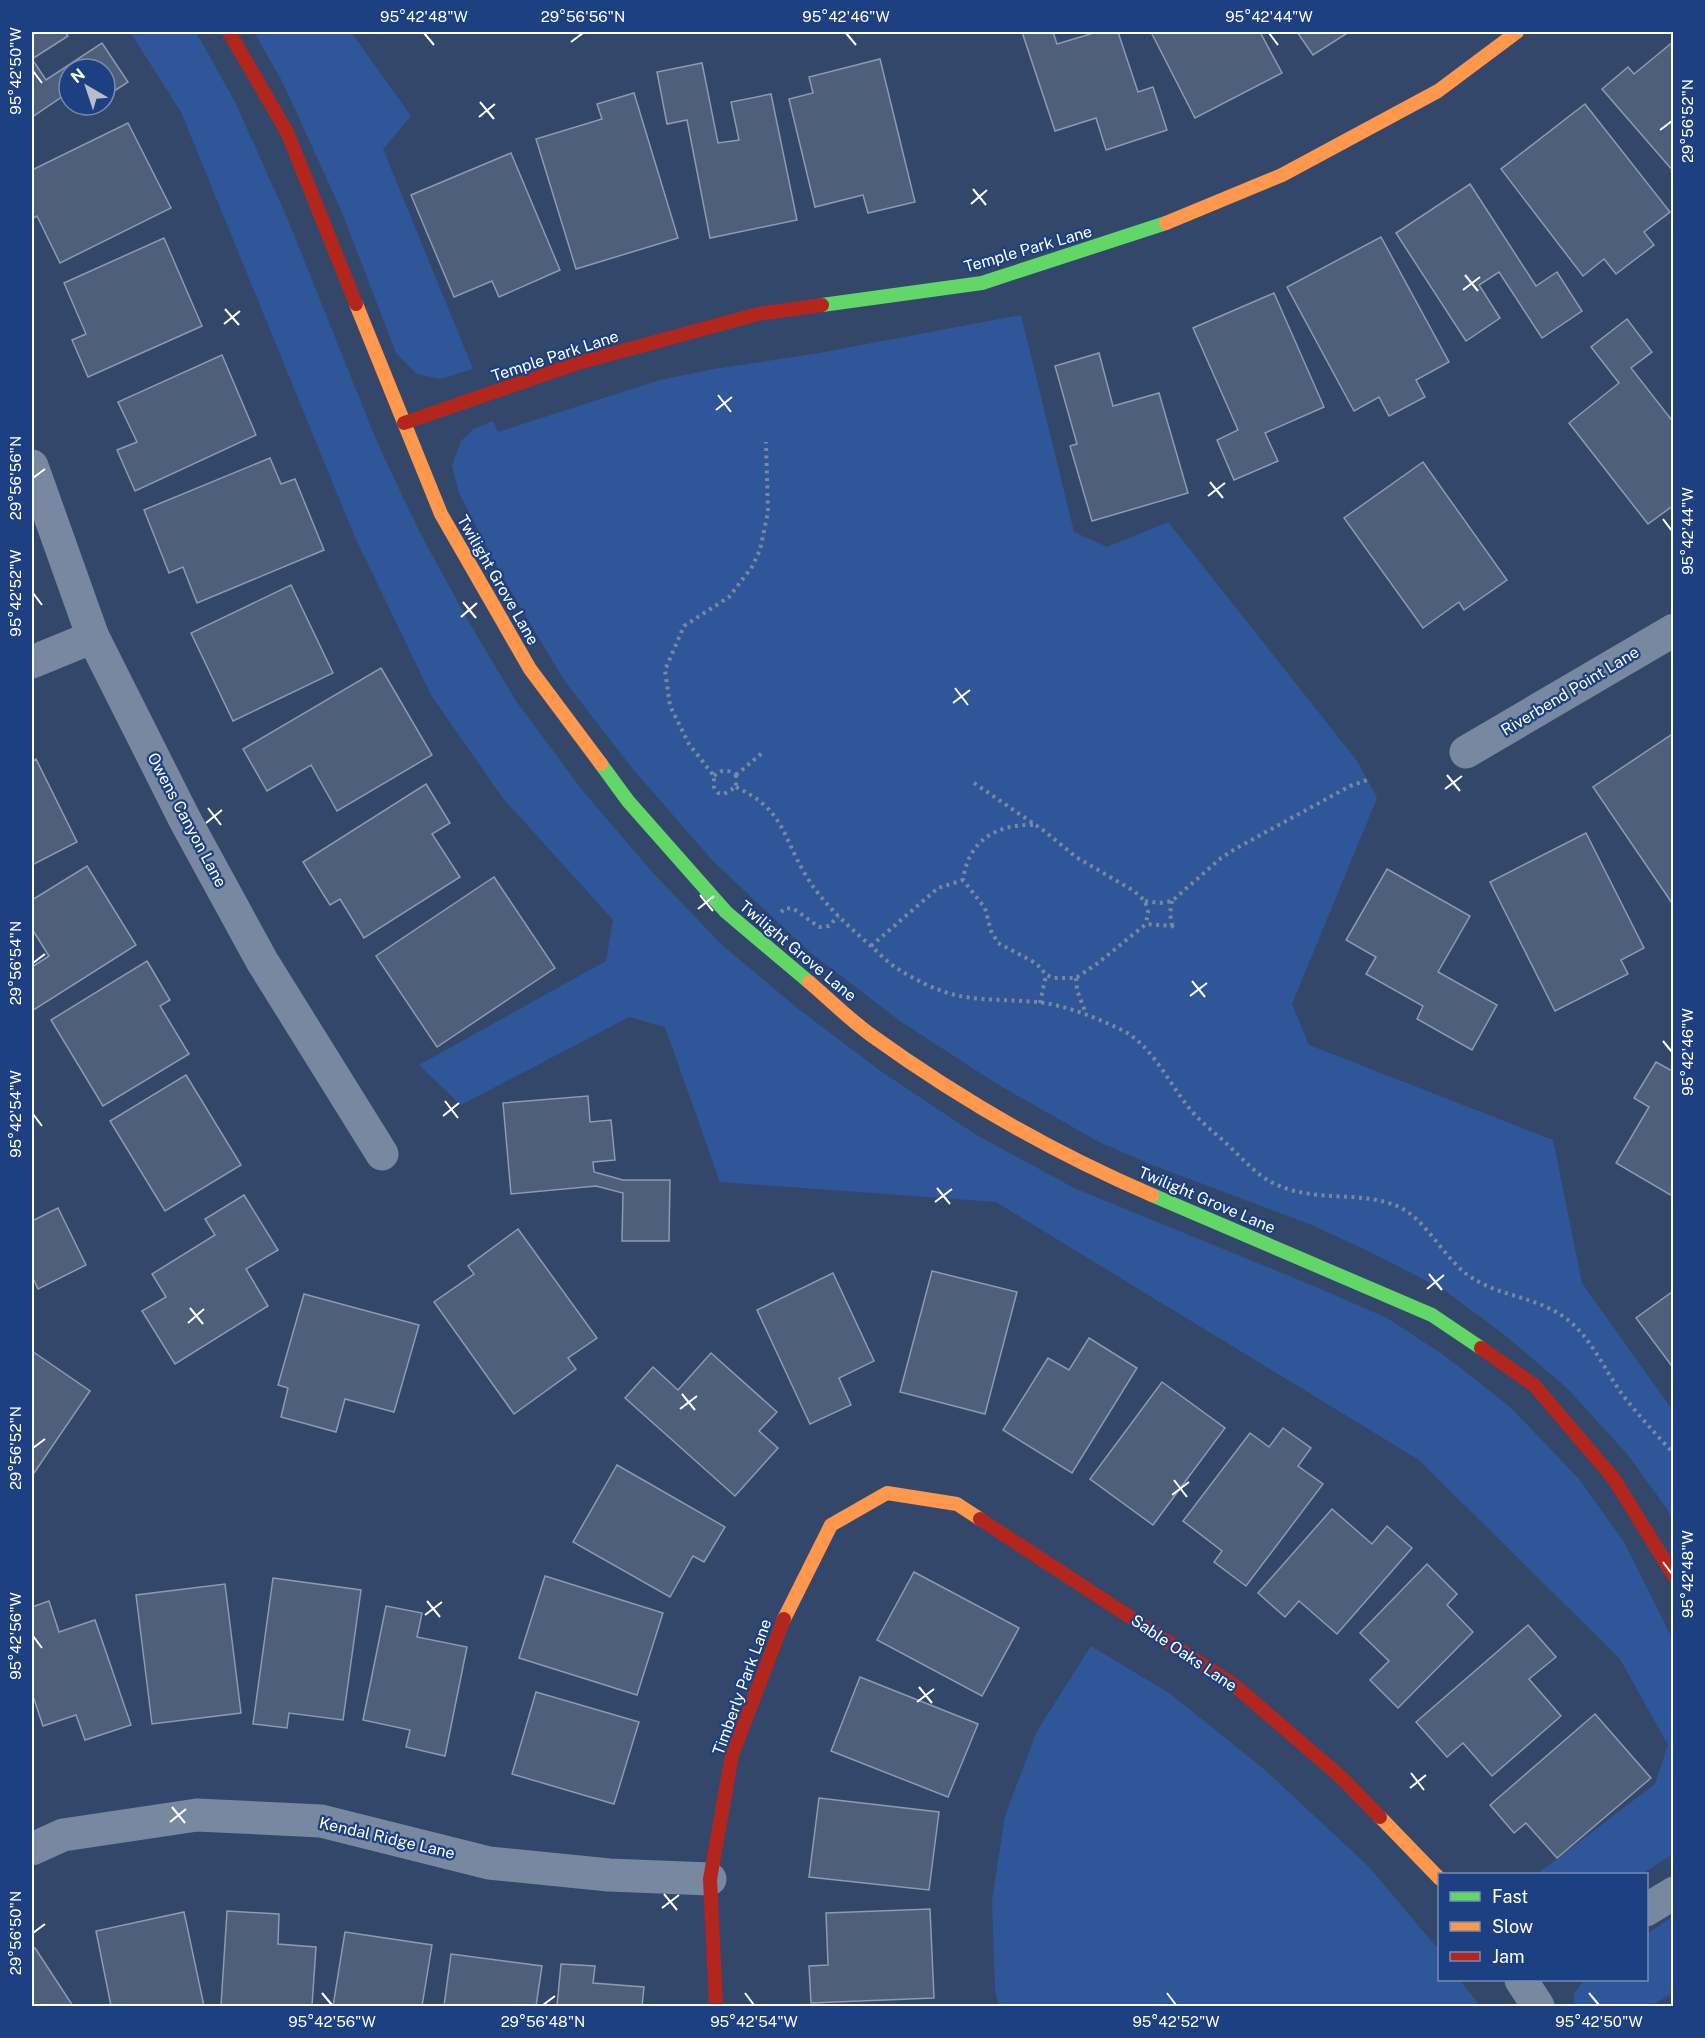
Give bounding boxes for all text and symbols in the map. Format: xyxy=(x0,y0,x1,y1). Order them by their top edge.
text: 95°42'48"W xyxy=(380,8,468,25)
text: 29°56'56"N xyxy=(541,8,625,25)
text: 95°42'46"W xyxy=(802,8,890,25)
text: 95°42'44"W xyxy=(1225,8,1313,25)
text: 95°42'50"W xyxy=(7,27,24,115)
north arrow xyxy=(57,57,117,117)
text: N xyxy=(67,64,89,87)
text: 29°56'52"N xyxy=(1679,79,1696,163)
street label: Temple Park Lane xyxy=(962,222,1094,276)
street label: Temple Park Lane xyxy=(489,327,621,385)
text: 29°56'56"N xyxy=(7,436,24,520)
text: 95°42'44"W xyxy=(1679,487,1696,575)
street label: Twilight Grove Lane xyxy=(453,512,543,648)
text: 95°42'52"W xyxy=(7,549,24,637)
street label: Riverbend Point Lane xyxy=(1498,642,1642,740)
street label: Owens Canyon Lane xyxy=(143,749,231,891)
street label: Twilight Grove Lane xyxy=(736,897,860,1005)
text: 29°56'54"N xyxy=(7,921,24,1005)
text: 95°42'46"W xyxy=(1679,1008,1696,1096)
text: 95°42'54"W xyxy=(7,1070,24,1158)
street label: Twilight Grove Lane xyxy=(1136,1163,1278,1237)
text: 29°56'52"N xyxy=(7,1406,24,1490)
text: 95°42'48"W xyxy=(1679,1530,1696,1618)
text: 95°42'56"W xyxy=(7,1592,24,1680)
street label: Sable Oaks Lane xyxy=(1127,1611,1241,1695)
street label: Timberly Park Lane xyxy=(709,1616,775,1758)
street label: Kendal Ridge Lane xyxy=(317,1813,457,1863)
legend xyxy=(1438,1873,1648,1981)
text: Fast xyxy=(1492,1886,1528,1907)
text: 29°56'50"N xyxy=(7,1891,24,1975)
text: Slow xyxy=(1492,1916,1533,1937)
text: Jam xyxy=(1492,1946,1525,1967)
text: 95°42'56"W xyxy=(288,2013,376,2030)
text: 29°56'48"N xyxy=(501,2013,585,2030)
text: 95°42'54"W xyxy=(710,2013,798,2030)
text: 95°42'52"W xyxy=(1132,2013,1220,2030)
text: 95°42'50"W xyxy=(1555,2013,1643,2030)

